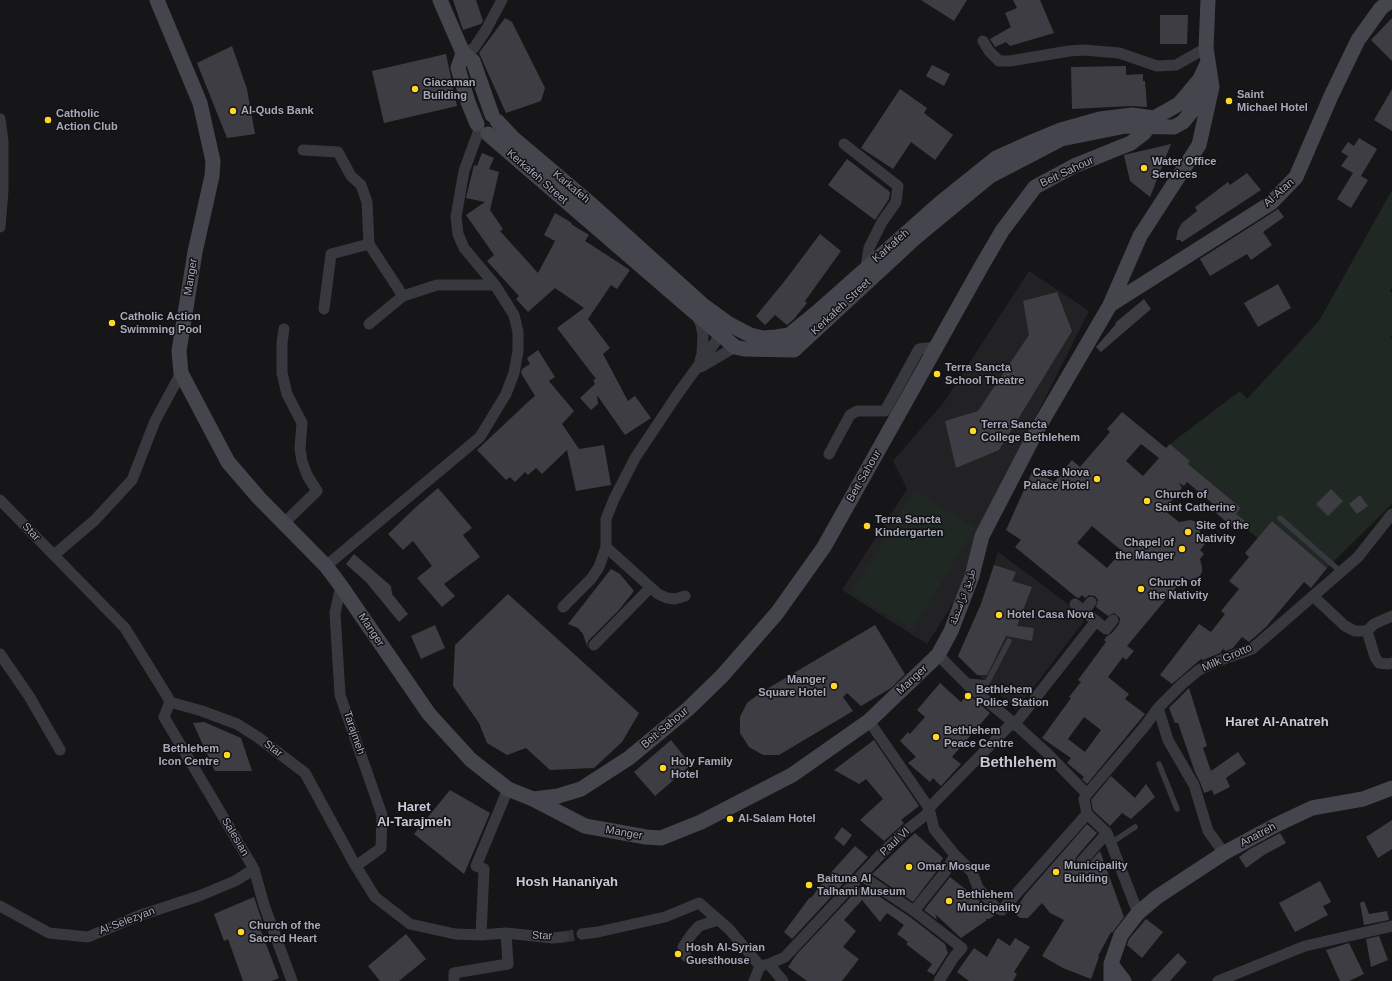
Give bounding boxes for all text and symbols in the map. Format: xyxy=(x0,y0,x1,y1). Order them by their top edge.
place label: Giacaman Building xyxy=(423,76,476,102)
marker: Giacaman Building xyxy=(410,84,420,94)
place label: Saint Michael Hotel xyxy=(1237,88,1308,114)
marker: Saint Michael Hotel xyxy=(1224,96,1234,106)
place label: Al-Quds Bank xyxy=(241,104,314,118)
marker: Al-Quds Bank xyxy=(228,106,238,116)
place label: Catholic Action Club xyxy=(56,107,118,133)
marker: Catholic Action Club xyxy=(43,115,53,125)
street label: Kerkafeh Street xyxy=(504,147,570,207)
street label: Beit Sahour xyxy=(1038,154,1096,190)
place label: Water Office Services xyxy=(1152,155,1216,181)
marker: Water Office Services xyxy=(1139,163,1149,173)
street label: Karkafeh xyxy=(550,168,592,206)
street label: Al-Atan xyxy=(1261,176,1297,210)
street label: Karkafeh xyxy=(870,227,912,265)
street label: Manger xyxy=(182,258,200,296)
street label: Kerkafeh Street xyxy=(809,276,873,338)
place label: Catholic Action Swimming Pool xyxy=(120,310,202,336)
marker: Catholic Action Swimming Pool xyxy=(107,318,117,328)
place label: Terra Sancta School Theatre xyxy=(945,361,1024,387)
marker: Terra Sancta School Theatre xyxy=(932,369,942,379)
place label: Terra Sancta College Bethlehem xyxy=(981,418,1080,444)
marker: Terra Sancta College Bethlehem xyxy=(968,426,978,436)
street label: Beit Sahour xyxy=(844,448,884,504)
place label: Casa Nova Palace Hotel xyxy=(1024,466,1089,492)
marker: Casa Nova Palace Hotel xyxy=(1092,474,1102,484)
place label: Church of Saint Catherine xyxy=(1155,488,1236,514)
marker: Church of Saint Catherine xyxy=(1142,496,1152,506)
place label: Terra Sancta Kindergarten xyxy=(875,513,943,539)
place label: Site of the Nativity xyxy=(1196,519,1249,545)
street label: Star xyxy=(19,520,43,544)
marker: Terra Sancta Kindergarten xyxy=(862,521,872,531)
marker: Site of the Nativity xyxy=(1183,527,1193,537)
place label: Chapel of the Manger xyxy=(1115,536,1174,562)
marker: Chapel of the Manger xyxy=(1177,544,1187,554)
street label: طريق تراسنطة xyxy=(947,567,979,627)
place label: Church of the Nativity xyxy=(1149,576,1208,602)
marker: Church of the Nativity xyxy=(1136,584,1146,594)
place label: Hotel Casa Nova xyxy=(1007,608,1094,622)
marker: Hotel Casa Nova xyxy=(994,610,1004,620)
street label: Manger xyxy=(355,611,387,649)
street label: Milk Grotto xyxy=(1200,641,1254,675)
street label: Manger xyxy=(894,662,930,698)
place label: Manger Square Hotel xyxy=(758,673,826,699)
marker: Manger Square Hotel xyxy=(829,681,839,691)
place label: Bethlehem Police Station xyxy=(976,683,1049,709)
marker: Bethlehem Police Station xyxy=(963,691,973,701)
street label: Beit Sahour xyxy=(639,704,691,752)
street label: Tarajmeh xyxy=(340,709,368,757)
district label: Haret Al-Anatreh xyxy=(1225,714,1329,730)
place label: Bethlehem Peace Centre xyxy=(944,724,1014,750)
marker: Bethlehem Peace Centre xyxy=(931,732,941,742)
street label: Star xyxy=(261,738,285,760)
place label: Bethlehem Icon Centre xyxy=(158,742,219,768)
marker: Bethlehem Icon Centre xyxy=(222,750,232,760)
district label: Bethlehem xyxy=(980,754,1056,772)
place label: Holy Family Hotel xyxy=(671,755,733,781)
marker: Holy Family Hotel xyxy=(658,763,668,773)
district label: Haret Al-Tarajmeh xyxy=(377,799,451,830)
place label: Al-Salam Hotel xyxy=(738,812,816,826)
marker: Al-Salam Hotel xyxy=(725,814,735,824)
street label: Salesian xyxy=(218,816,252,858)
street label: Anatreh xyxy=(1238,820,1278,850)
street label: Manger xyxy=(604,823,644,843)
street label: Paul VI xyxy=(878,825,912,859)
place label: Municipality Building xyxy=(1064,859,1128,885)
place label: Omar Mosque xyxy=(917,860,990,874)
marker: Omar Mosque xyxy=(904,862,914,872)
marker: Municipality Building xyxy=(1051,867,1061,877)
place label: Baituna Al Talhami Museum xyxy=(817,872,905,898)
district label: Hosh Hananiyah xyxy=(516,874,618,890)
marker: Baituna Al Talhami Museum xyxy=(804,880,814,890)
place label: Bethlehem Municipality xyxy=(957,888,1021,914)
marker: Bethlehem Municipality xyxy=(944,896,954,906)
street label: Al-Selezyan xyxy=(97,904,157,938)
place label: Church of the Sacred Heart xyxy=(249,919,320,945)
marker: Church of the Sacred Heart xyxy=(236,927,246,937)
street label: Star xyxy=(532,929,552,943)
place label: Hosh Al-Syrian Guesthouse xyxy=(686,941,765,967)
marker: Hosh Al-Syrian Guesthouse xyxy=(673,949,683,959)

